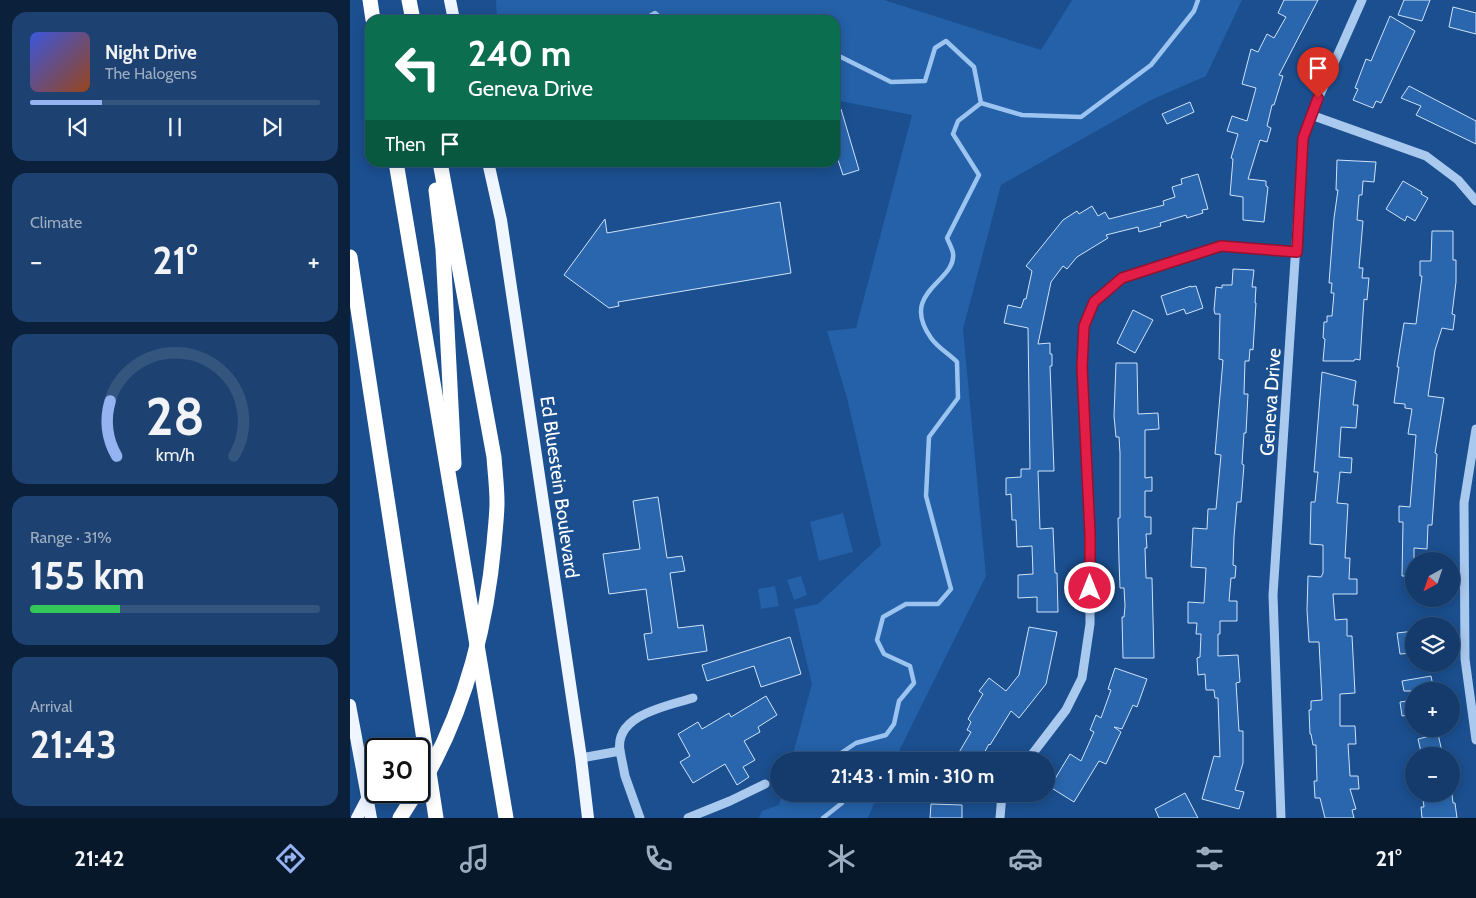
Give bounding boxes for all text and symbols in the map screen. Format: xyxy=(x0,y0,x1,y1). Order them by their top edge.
text: 240 m xyxy=(468,32,571,75)
icon: left xyxy=(385,35,450,100)
text: Night Drive xyxy=(105,41,197,64)
pin xyxy=(1297,47,1339,98)
icon: arrive xyxy=(1304,54,1332,82)
text: The Halogens xyxy=(105,64,197,83)
text: Geneva Drive xyxy=(468,75,593,102)
icon: previous xyxy=(64,113,92,141)
icon: pause xyxy=(161,113,189,141)
icon: next xyxy=(258,113,286,141)
icon: arrive xyxy=(436,130,464,158)
text: Then xyxy=(385,133,426,156)
text: Climate xyxy=(30,213,82,232)
text: 21° xyxy=(152,237,198,284)
text: − xyxy=(30,244,42,278)
text: + xyxy=(308,244,320,278)
street label: Geneva Drive xyxy=(1255,347,1286,457)
text: 28 xyxy=(146,385,204,448)
street label: Ed Bluestein Boulevard xyxy=(535,394,584,580)
text: km/h xyxy=(155,444,195,465)
text: Range · 31% xyxy=(30,528,112,547)
text: 155 km xyxy=(30,552,145,599)
north arrow xyxy=(1405,552,1460,608)
map controls xyxy=(1405,552,1460,802)
position arrow xyxy=(1063,561,1115,613)
button: layers xyxy=(1405,617,1460,672)
button: + xyxy=(1405,682,1460,737)
text: Arrival xyxy=(30,697,73,716)
text: 21:43 xyxy=(30,721,117,768)
speed limit sign: 30 xyxy=(365,738,430,803)
button: − xyxy=(1405,747,1460,802)
text: 21:43 · 1 min · 310 m xyxy=(831,765,994,788)
icon: directions xyxy=(273,841,308,876)
icon: music xyxy=(457,841,492,876)
icon: phone xyxy=(641,841,676,876)
icon: climate xyxy=(824,841,859,876)
icon: car xyxy=(1008,841,1043,876)
icon: filters xyxy=(1192,841,1227,876)
text: 21:42 xyxy=(74,845,124,872)
text: 21° xyxy=(1375,845,1402,872)

